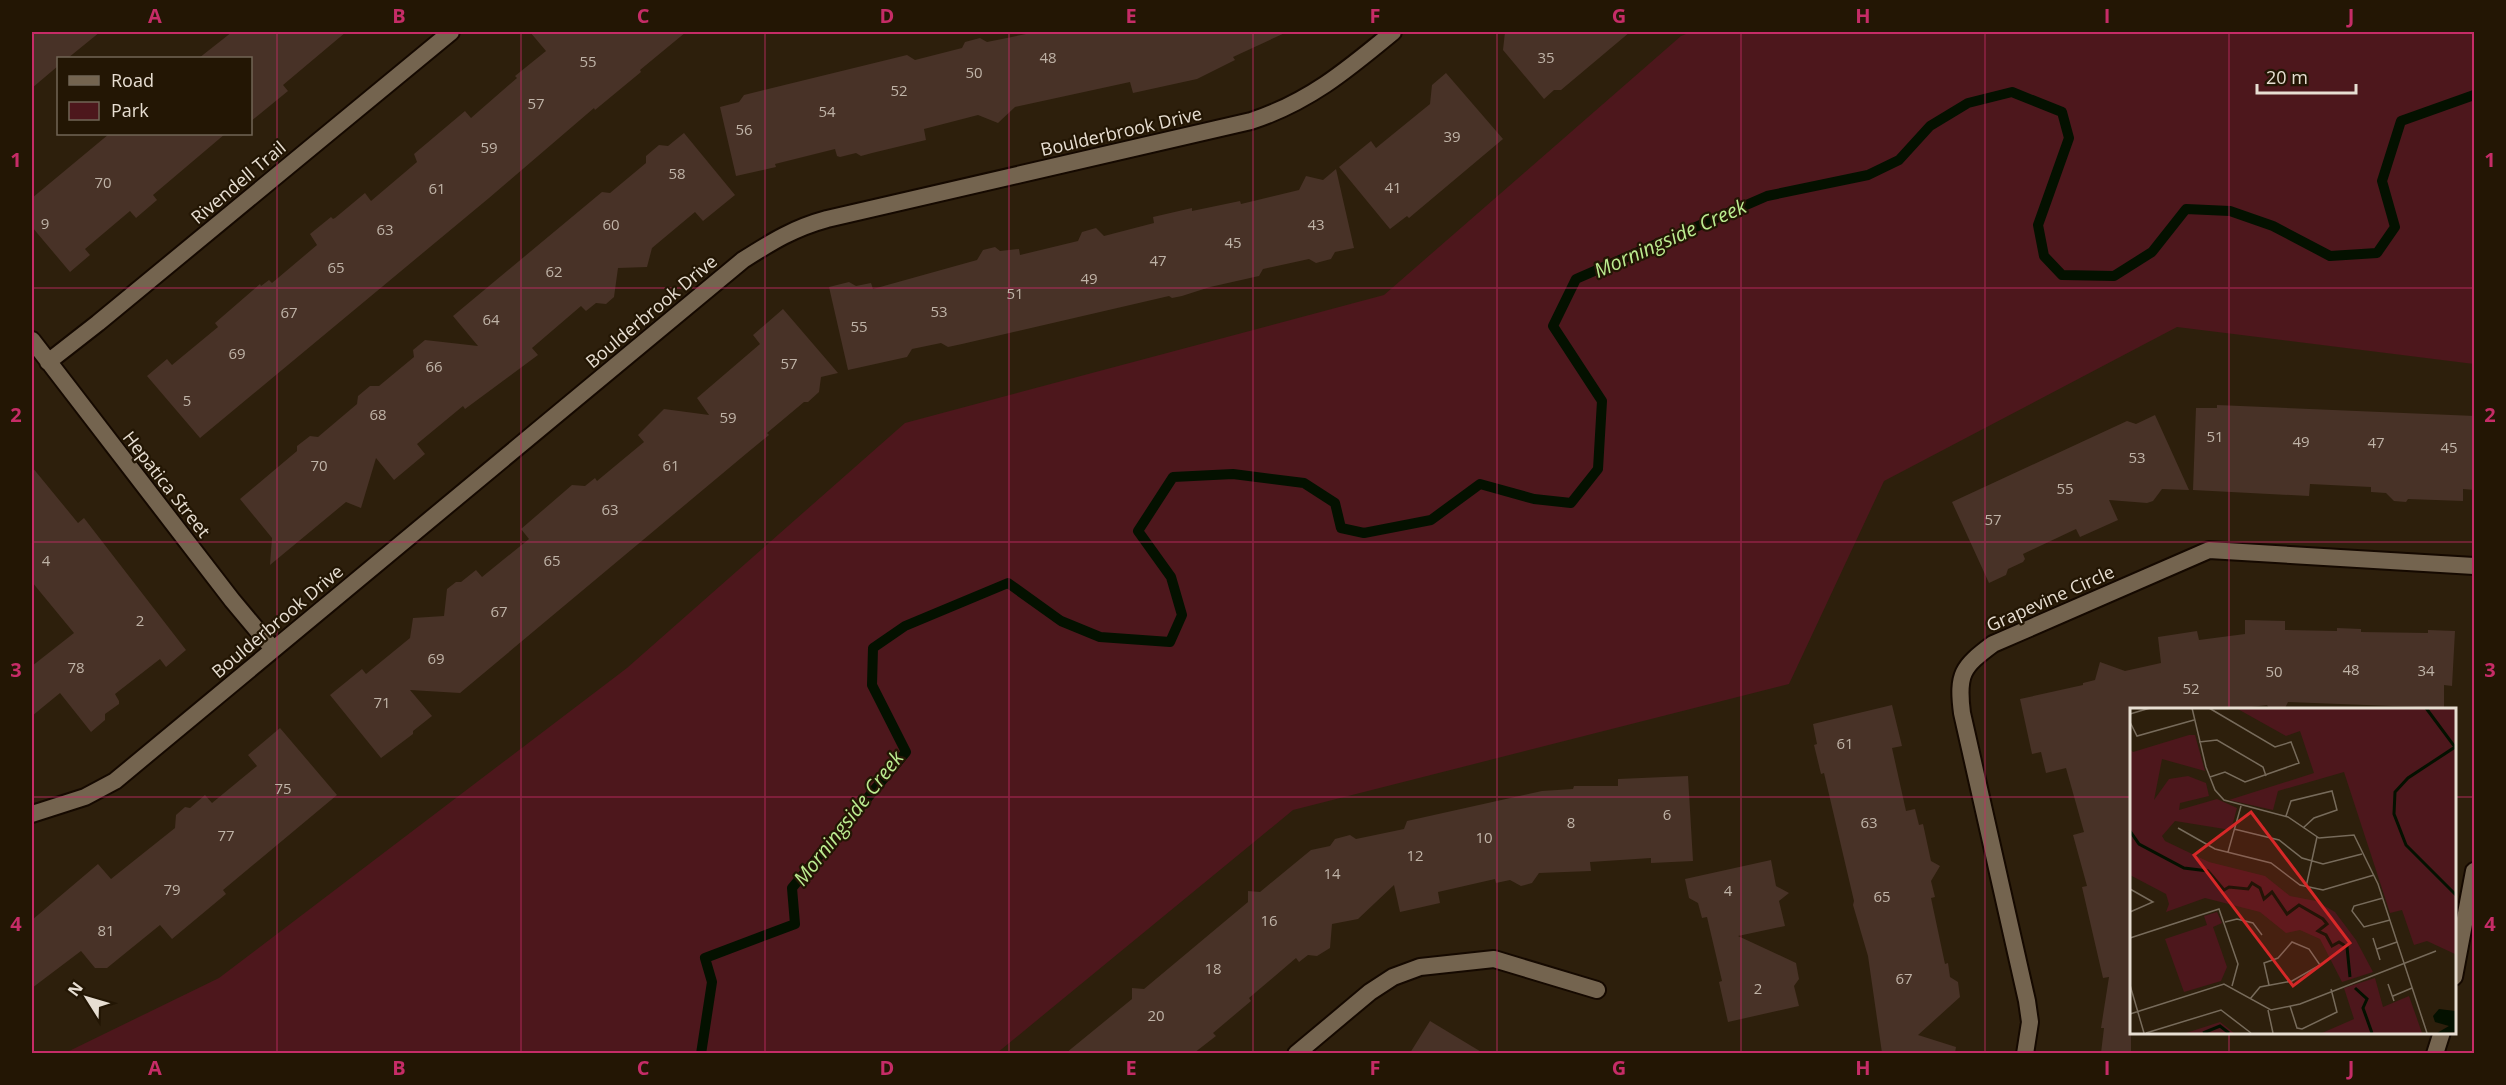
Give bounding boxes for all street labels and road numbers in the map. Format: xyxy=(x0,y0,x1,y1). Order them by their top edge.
street label: Boulderbrook Drive xyxy=(1038,101,1204,161)
street label: Rivendell Trail xyxy=(185,135,291,229)
street label: Boulderbrook Drive xyxy=(580,249,722,373)
street label: Hepatica Street xyxy=(118,426,216,542)
street label: Boulderbrook Drive xyxy=(206,559,348,683)
street label: Grapevine Circle xyxy=(1982,559,2118,637)

